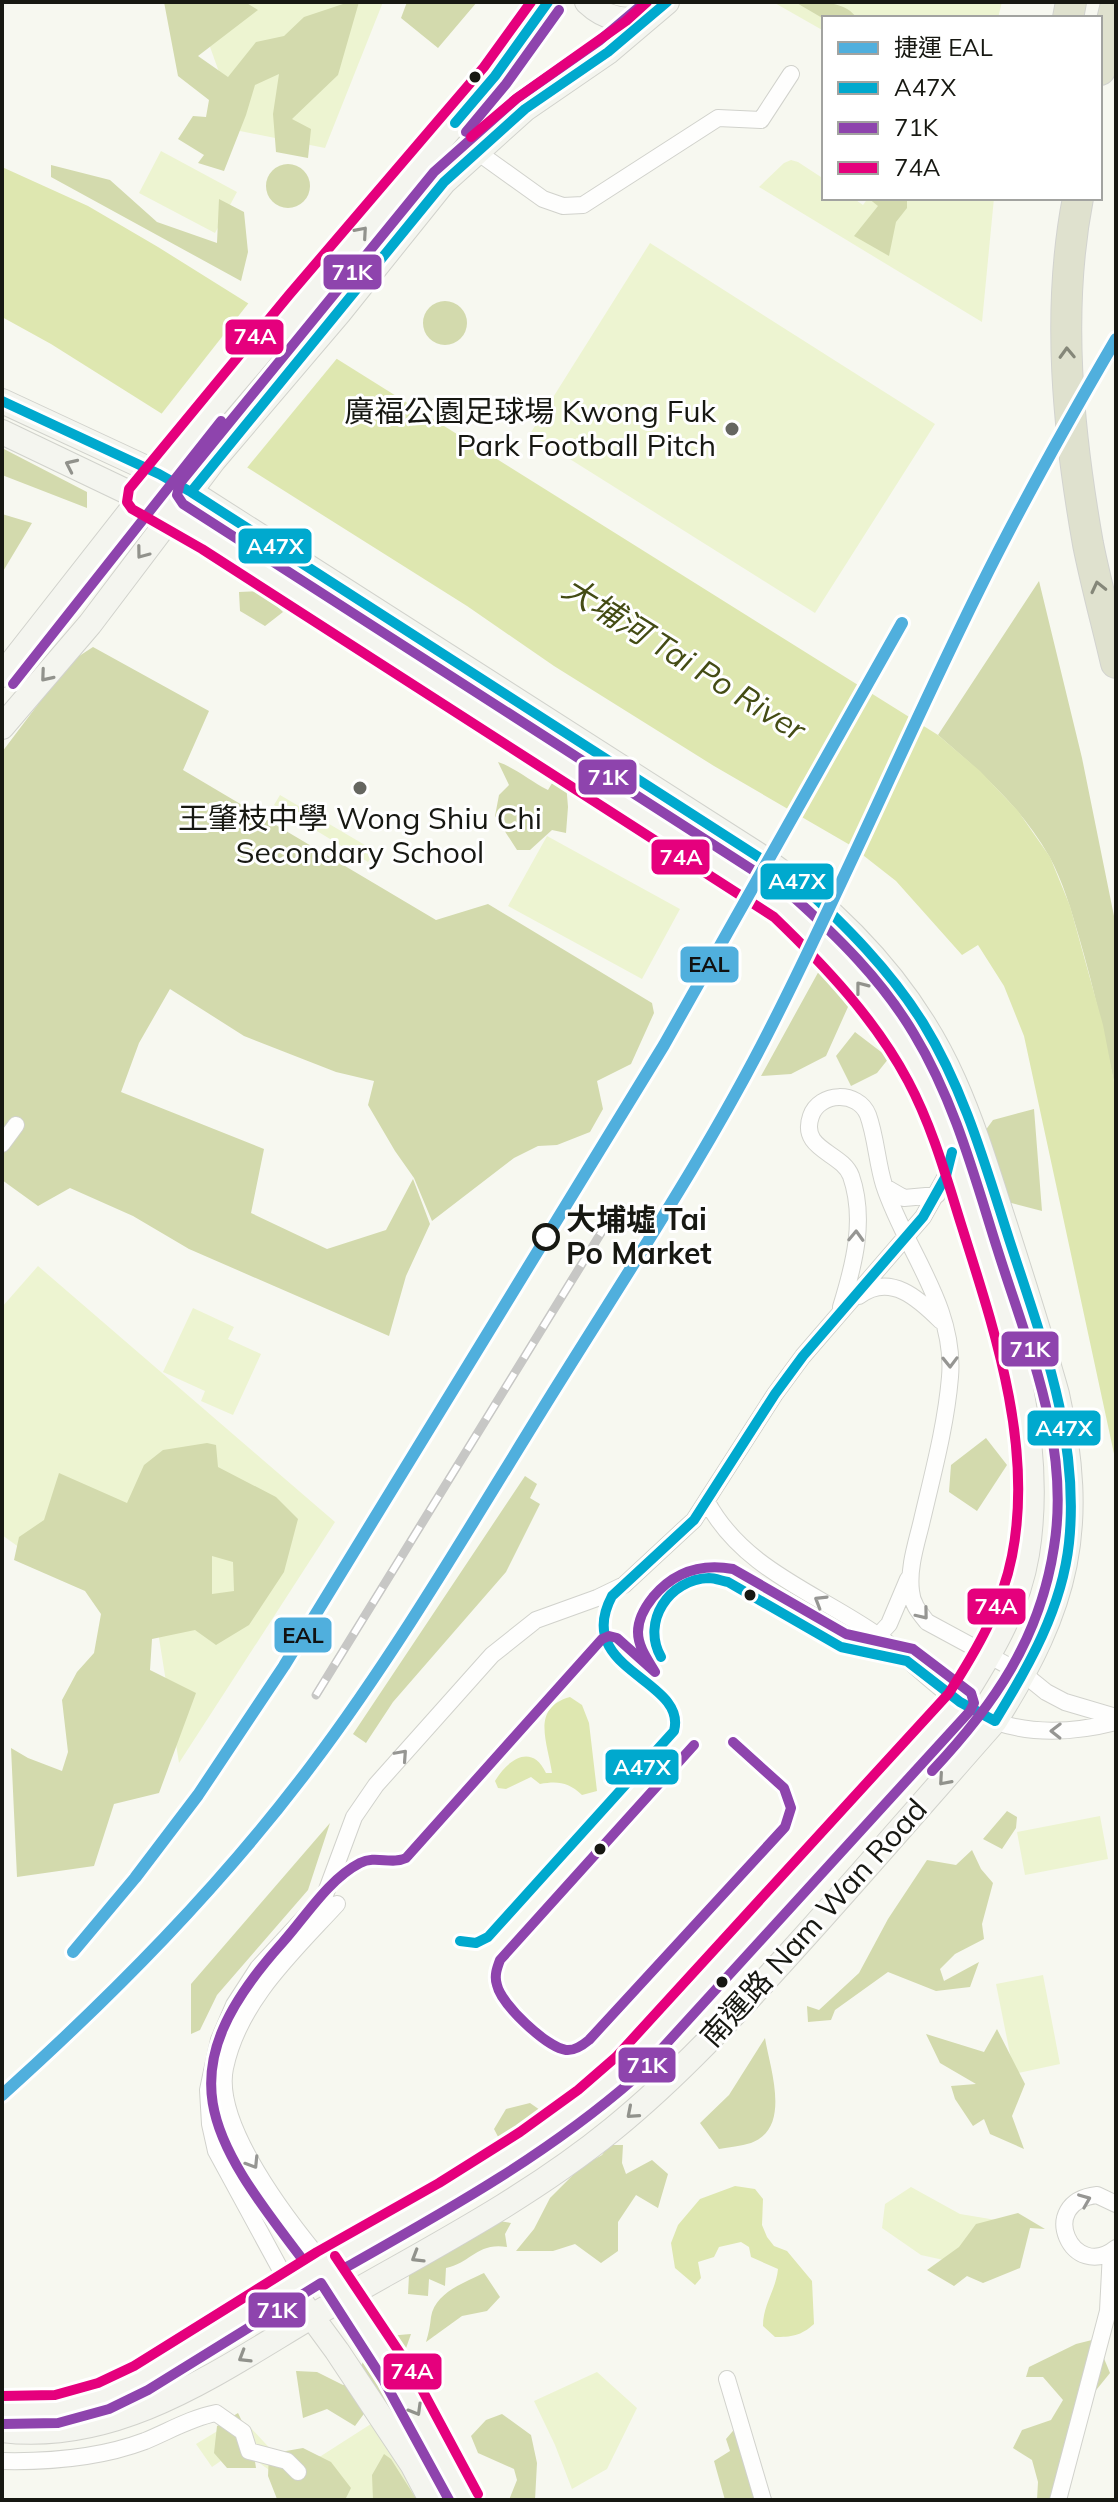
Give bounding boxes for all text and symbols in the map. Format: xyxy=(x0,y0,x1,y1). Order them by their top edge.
legend xyxy=(822,16,1102,200)
text: 捷運 EAL xyxy=(894,32,993,62)
unlabelled marker xyxy=(467,69,483,85)
text: A47X xyxy=(894,72,956,102)
text: 71K xyxy=(894,112,939,142)
text: 74A xyxy=(894,152,941,182)
one-way arrow xyxy=(352,227,367,242)
line badge: 71K xyxy=(322,253,383,291)
text: 71K xyxy=(331,258,374,286)
line badge: 74A xyxy=(224,318,285,356)
text: 74A xyxy=(234,322,277,350)
one-way arrow xyxy=(1058,346,1076,359)
place label: 廣福公園足球場 Kwong Fuk Park Football Pitch xyxy=(344,392,717,464)
marker: 廣福公園足球場 Kwong Fuk Park Football Pitch xyxy=(723,420,741,438)
one-way arrow xyxy=(65,459,80,475)
line badge: A47X xyxy=(237,527,313,565)
text: A47X xyxy=(246,532,304,560)
one-way arrow xyxy=(138,545,152,559)
water label: 大埔河 Tai Po River xyxy=(556,567,814,750)
one-way arrow xyxy=(1091,581,1108,595)
one-way arrow xyxy=(41,666,56,681)
line badge: 71K xyxy=(577,758,638,796)
text: 71K xyxy=(587,763,630,791)
marker: 王肇枝中學 Wong Shiu Chi Secondary School xyxy=(351,779,369,797)
place label: 王肇枝中學 Wong Shiu Chi Secondary School xyxy=(178,799,542,871)
line badge: 74A xyxy=(650,838,711,876)
text: 74A xyxy=(660,843,703,871)
line badge: A47X xyxy=(759,862,835,901)
text: A47X xyxy=(768,867,826,895)
line badge: EAL xyxy=(679,945,740,984)
text: EAL xyxy=(688,950,730,978)
one-way arrow xyxy=(856,982,871,996)
place label: 大埔墟 Tai Po Market xyxy=(566,1200,712,1272)
marker: 大埔墟 Tai Po Market xyxy=(533,1224,559,1250)
one-way arrow xyxy=(848,1229,865,1242)
line badge: 71K xyxy=(1000,1330,1060,1368)
text: 71K xyxy=(1009,1335,1052,1363)
one-way arrow xyxy=(941,1356,959,1369)
line badge: A47X xyxy=(1026,1409,1102,1447)
text: A47X xyxy=(1035,1414,1093,1442)
unlabelled marker xyxy=(742,1587,758,1603)
line badge: 74A xyxy=(966,1587,1027,1626)
text: 74A xyxy=(975,1592,1018,1620)
one-way arrow xyxy=(814,1595,829,1611)
one-way arrow xyxy=(913,1604,927,1619)
line badge: EAL xyxy=(273,1616,333,1654)
text: EAL xyxy=(282,1621,324,1649)
one-way arrow xyxy=(1049,1722,1062,1739)
line badge: A47X xyxy=(604,1748,680,1786)
one-way arrow xyxy=(393,1750,407,1765)
text: A47X xyxy=(613,1753,671,1781)
one-way arrow xyxy=(939,1770,954,1785)
street label: 南運路 Nam Wan Road xyxy=(692,1790,935,2054)
unlabelled marker xyxy=(592,1841,608,1857)
unlabelled marker xyxy=(714,1974,730,1990)
line badge: 71K xyxy=(617,2046,677,2084)
text: 71K xyxy=(626,2051,669,2079)
one-way arrow xyxy=(627,2103,642,2117)
one-way arrow xyxy=(243,2154,258,2169)
one-way arrow xyxy=(1076,2194,1091,2210)
one-way arrow xyxy=(411,2247,426,2263)
line badge: 71K xyxy=(247,2291,307,2329)
text: 71K xyxy=(256,2296,299,2324)
one-way arrow xyxy=(238,2347,253,2363)
line badge: 74A xyxy=(382,2352,443,2391)
text: 74A xyxy=(391,2357,434,2385)
one-way arrow xyxy=(406,2402,422,2416)

